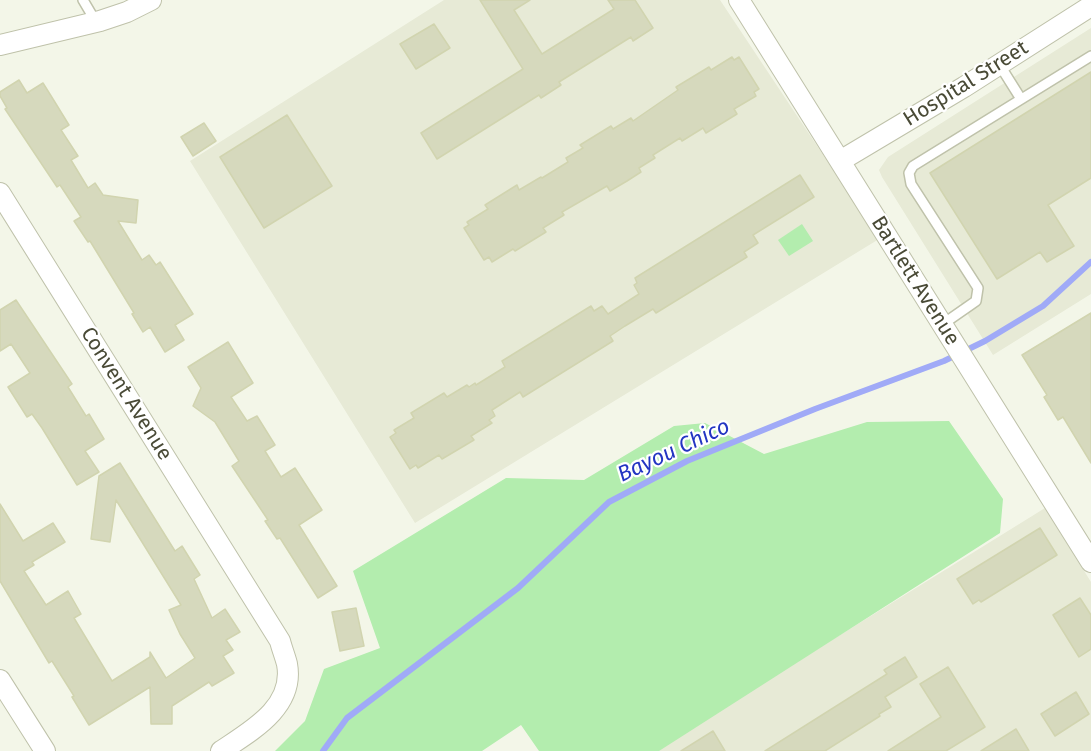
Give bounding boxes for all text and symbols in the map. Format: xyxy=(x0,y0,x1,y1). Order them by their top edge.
street label: Hospital Street xyxy=(899,36,1033,132)
street label: Bartlett Avenue xyxy=(865,212,965,350)
street label: Convent Avenue xyxy=(75,323,177,465)
water label: Bayou Chico xyxy=(614,413,734,489)

